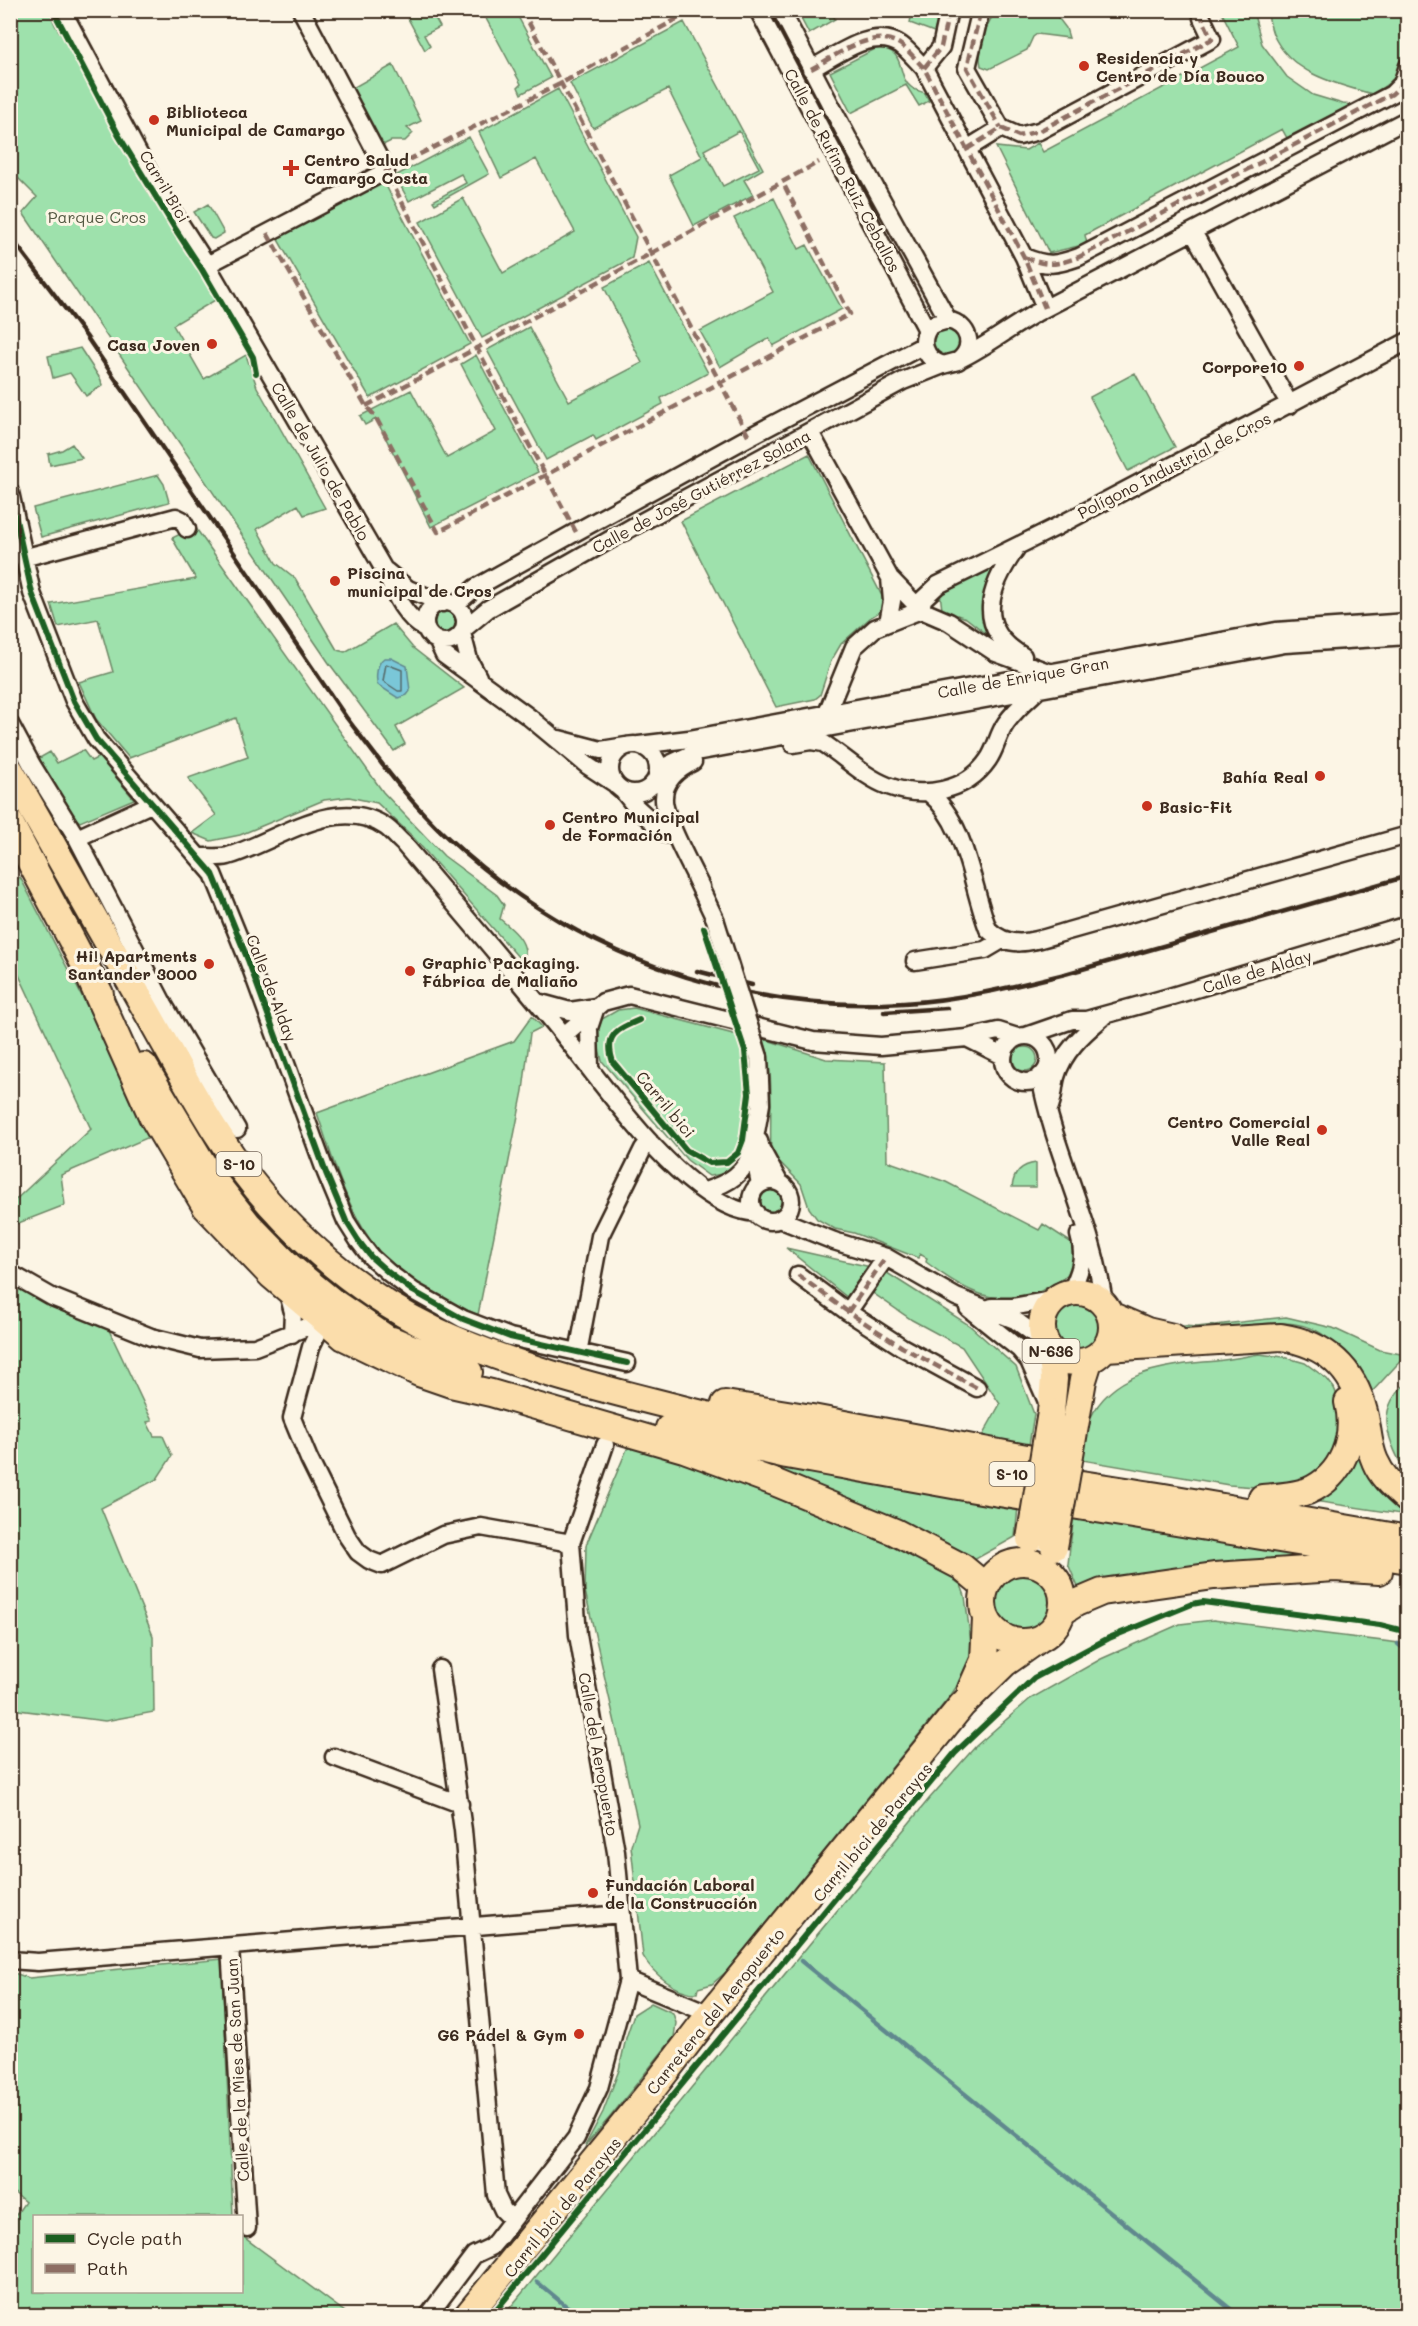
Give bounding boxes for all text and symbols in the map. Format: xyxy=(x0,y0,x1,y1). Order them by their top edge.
place label: Residencia y Centro de Día Bouco xyxy=(1096,47,1265,86)
marker: Residencia y Centro de Día Bouco xyxy=(1077,59,1091,73)
street label: Calle de Rufino Ruiz Ceballos xyxy=(780,64,906,276)
place label: Biblioteca Municipal de Camargo xyxy=(166,101,345,140)
marker: Biblioteca Municipal de Camargo xyxy=(147,113,161,127)
street label: Carril Bici xyxy=(135,146,195,226)
place label: Centro Salud Camargo Costa xyxy=(304,149,428,188)
marker: Centro Salud Camargo Costa xyxy=(282,159,300,177)
park label: Parque Cros xyxy=(48,206,146,227)
place label: Casa Joven xyxy=(107,334,200,355)
marker: Casa Joven xyxy=(205,337,219,351)
place label: Corpore10 xyxy=(1202,356,1287,377)
marker: Corpore10 xyxy=(1292,359,1306,373)
street label: Calle de Julio de Pablo xyxy=(267,378,375,544)
street label: Polígono Industrial de Cros xyxy=(1074,407,1274,523)
street label: Calle de José Gutiérrez Solana xyxy=(588,424,814,558)
place label: Piscina municipal de Cros xyxy=(347,562,492,601)
marker: Piscina municipal de Cros xyxy=(328,574,342,588)
street label: Calle de Enrique Gran xyxy=(936,652,1110,702)
place label: Bahía Real xyxy=(1222,766,1308,787)
marker: Bahía Real xyxy=(1313,769,1327,783)
place label: Basic-Fit xyxy=(1159,796,1232,817)
marker: Basic-Fit xyxy=(1140,799,1154,813)
place label: Centro Municipal de Formación xyxy=(562,806,699,845)
marker: Centro Municipal de Formación xyxy=(543,818,557,832)
street label: Calle de Alday xyxy=(242,931,302,1045)
street label: Calle de Alday xyxy=(1200,944,1314,998)
place label: Hi! Apartments Santander 3000 xyxy=(68,945,197,984)
place label: Graphic Packaging. Fábrica de Maliaño xyxy=(422,952,580,991)
marker: Hi! Apartments Santander 3000 xyxy=(202,957,216,971)
marker: Graphic Packaging. Fábrica de Maliaño xyxy=(403,964,417,978)
street label: Carril bici xyxy=(632,1066,700,1142)
place label: Centro Comercial Valle Real xyxy=(1167,1111,1310,1150)
marker: Centro Comercial Valle Real xyxy=(1315,1123,1329,1137)
road number: S-10 xyxy=(216,1152,262,1176)
road number: N-636 xyxy=(1022,1339,1080,1363)
road number: S-10 xyxy=(990,1462,1034,1486)
street label: Calle del Aeropuerto xyxy=(574,1671,624,1837)
street label: Carril bici de Parayas xyxy=(808,1758,936,1906)
place label: Fundación Laboral de la Construcción xyxy=(605,1874,757,1913)
marker: Fundación Laboral de la Construcción xyxy=(586,1886,600,1900)
street label: Carretera del Aeropuerto xyxy=(641,1923,789,2099)
street label: Calle de la Mies de San Juan xyxy=(221,1958,253,2182)
place label: G6 Pádel & Gym xyxy=(437,2024,567,2045)
marker: G6 Pádel & Gym xyxy=(572,2027,586,2041)
street label: Carril bici de Parayas xyxy=(499,2132,625,2282)
legend xyxy=(33,2215,243,2293)
text: Cycle path xyxy=(87,2226,182,2250)
text: Path xyxy=(87,2256,127,2280)

